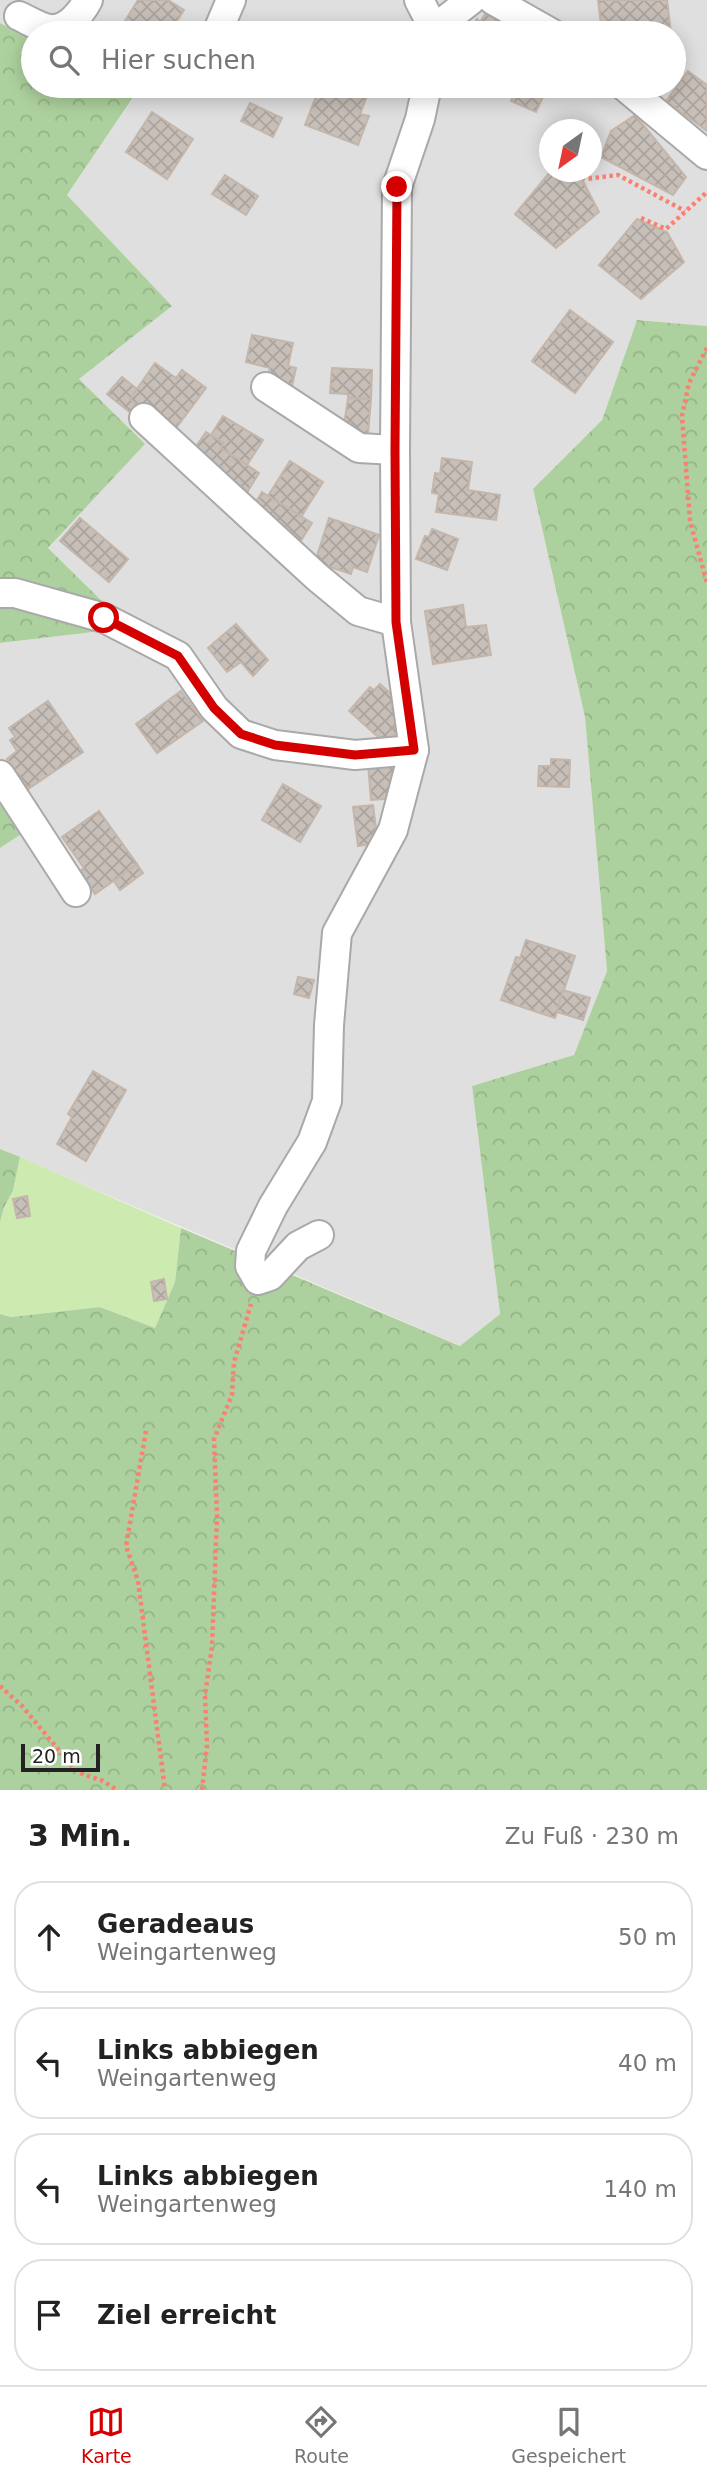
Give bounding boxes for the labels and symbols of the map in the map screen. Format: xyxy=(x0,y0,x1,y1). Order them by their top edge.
north arrow xyxy=(539,119,602,182)
route end xyxy=(381,171,412,202)
route start xyxy=(88,602,119,633)
scale bar xyxy=(21,1741,100,1773)

